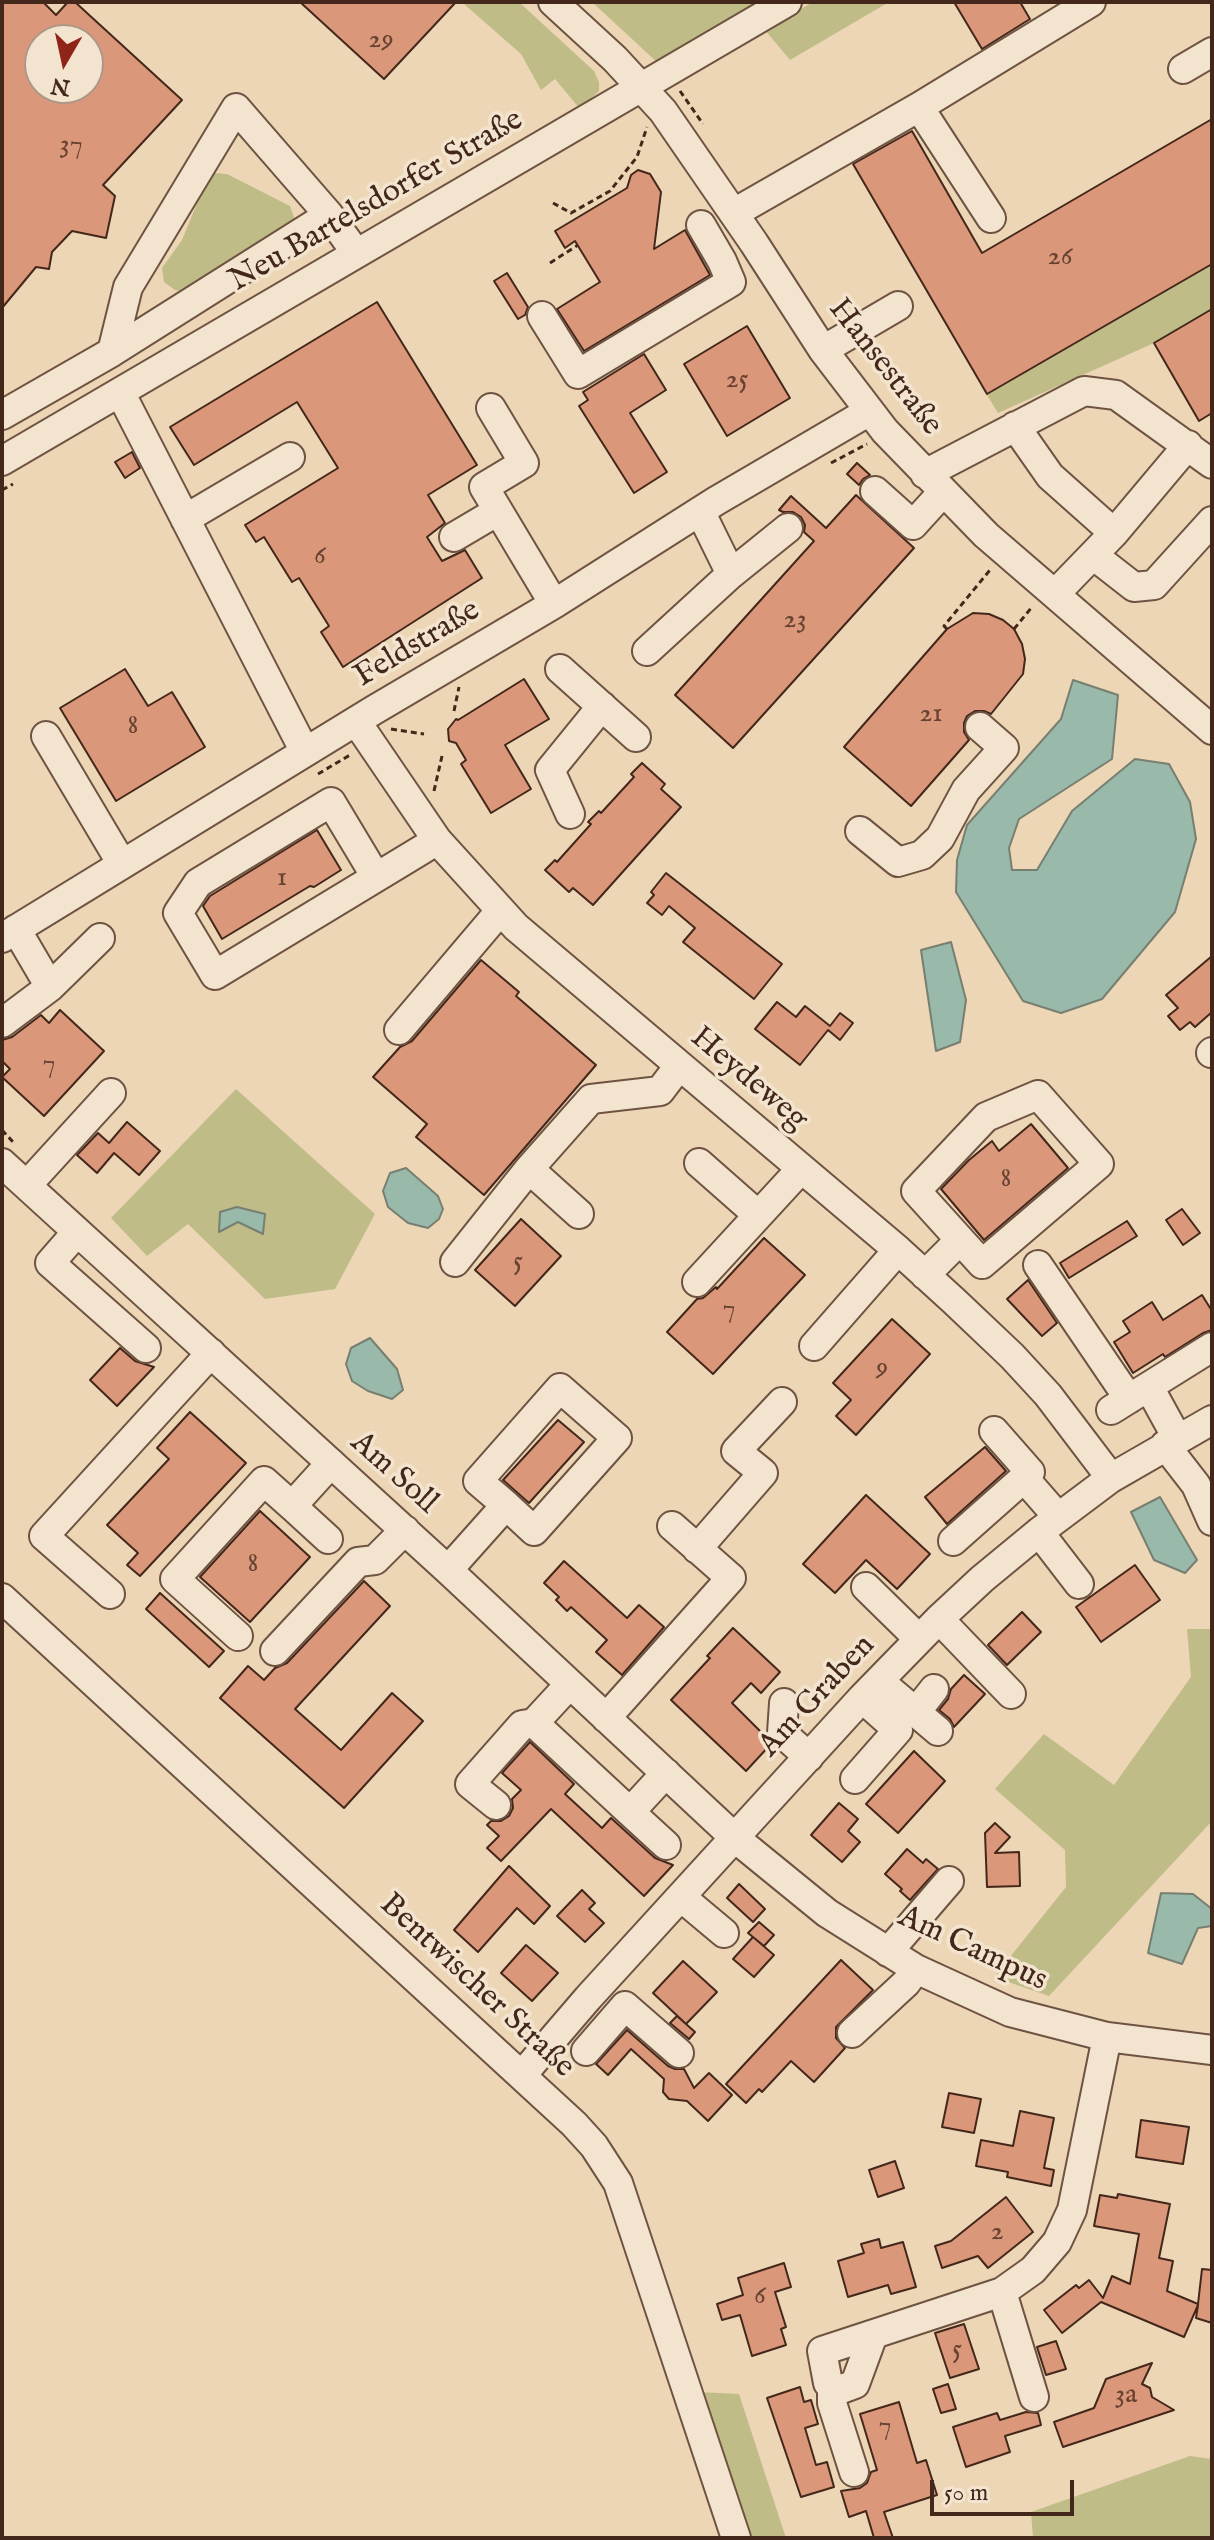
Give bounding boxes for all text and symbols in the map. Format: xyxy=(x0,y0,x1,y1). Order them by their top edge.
north arrow xyxy=(24,24,104,104)
house number: 29 xyxy=(368,24,394,58)
text: N xyxy=(49,70,72,101)
street label: Neu Bartelsdorfer Straße xyxy=(223,102,531,302)
house number: 37 xyxy=(59,129,83,163)
house number: 26 xyxy=(1048,241,1072,275)
street label: Hansestraße xyxy=(819,292,949,444)
house number: 25 xyxy=(725,364,749,398)
house number: 6 xyxy=(314,540,326,574)
street label: Feldstraße xyxy=(348,593,488,697)
house number: 23 xyxy=(783,604,807,638)
house number: 21 xyxy=(919,698,943,732)
house number: 8 xyxy=(128,710,138,744)
house number: 1 xyxy=(277,862,287,896)
street label: Heydeweg xyxy=(681,1020,815,1140)
house number: 7 xyxy=(42,1048,56,1082)
house number: 8 xyxy=(1001,1163,1011,1197)
house number: 5 xyxy=(513,1246,523,1280)
house number: 7 xyxy=(722,1293,736,1327)
house number: 9 xyxy=(876,1352,888,1386)
street label: Am Soll xyxy=(341,1425,445,1523)
house number: 8 xyxy=(248,1548,258,1582)
street label: Am Graben xyxy=(752,1628,884,1766)
street label: Bentwischer Straße xyxy=(370,1887,582,2087)
street label: Am Campus xyxy=(891,1899,1053,2001)
house number: 2 xyxy=(990,2216,1004,2250)
house number: 6 xyxy=(754,2280,766,2314)
house number: 5 xyxy=(952,2334,962,2368)
house number: 3a xyxy=(1115,2379,1137,2413)
house number: 7 xyxy=(878,2410,892,2444)
scale bar xyxy=(934,2464,1078,2514)
text: 50 m xyxy=(944,2478,988,2509)

